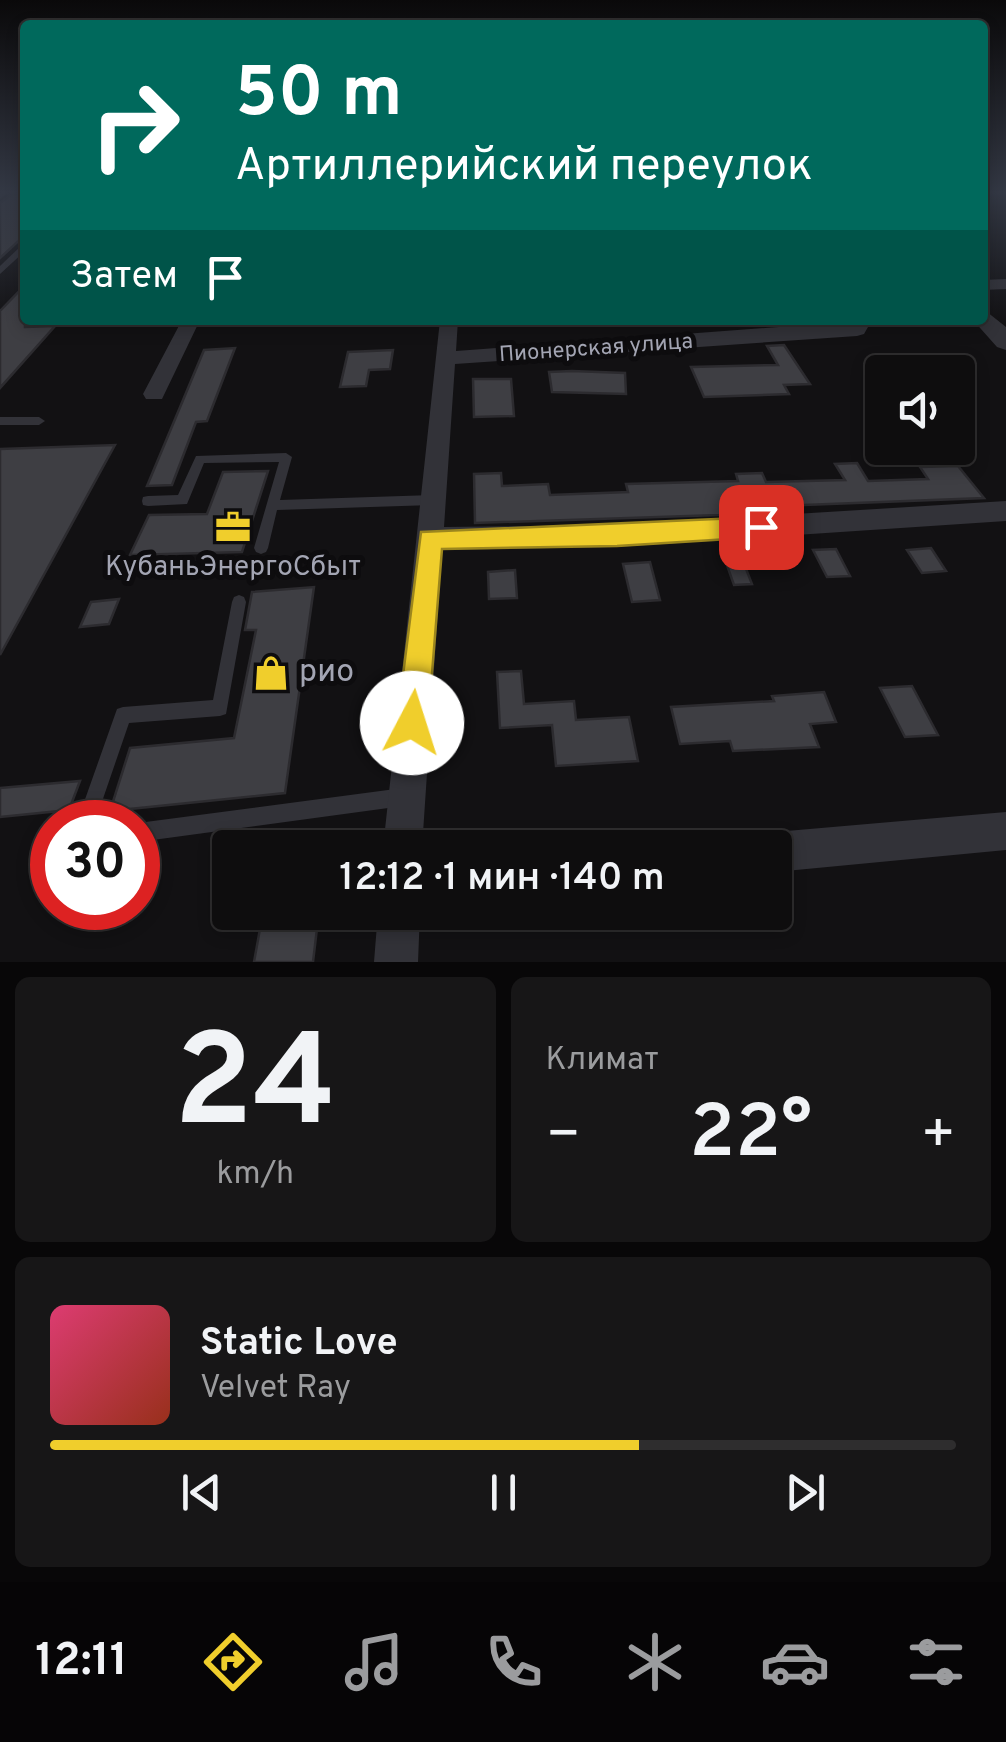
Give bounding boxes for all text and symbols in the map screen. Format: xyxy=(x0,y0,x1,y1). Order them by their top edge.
text: 50 m xyxy=(235,52,402,141)
icon: right xyxy=(70,60,200,190)
text: Артиллерийский переулок xyxy=(235,139,813,196)
icon: arrive xyxy=(198,250,253,305)
text: Затем xyxy=(70,253,178,302)
street label: Пионерская улица xyxy=(498,329,694,369)
map controls xyxy=(865,355,975,465)
button: sound xyxy=(865,355,975,465)
pin xyxy=(719,485,804,570)
icon: arrive xyxy=(734,500,789,555)
office icon: КубаньЭнергоСбыт xyxy=(214,508,252,546)
place label: КубаньЭнергоСбыт xyxy=(105,550,361,586)
place label: рио xyxy=(299,653,354,693)
shop icon: рио xyxy=(252,654,290,692)
position arrow xyxy=(360,671,464,775)
speed limit sign: 30 xyxy=(30,800,160,930)
text: 12:12 · 1 мин · 140 m xyxy=(339,855,665,904)
text: 24 xyxy=(174,1007,337,1172)
text: Климат xyxy=(546,1041,659,1081)
text: 22° xyxy=(689,1089,812,1184)
text: − xyxy=(546,1102,581,1172)
text: + xyxy=(921,1102,956,1172)
text: km/h xyxy=(216,1155,294,1195)
text: Static Love xyxy=(200,1320,398,1369)
text: Velvet Ray xyxy=(200,1369,351,1409)
icon: previous xyxy=(174,1465,229,1520)
icon: pause xyxy=(476,1465,531,1520)
icon: next xyxy=(778,1465,833,1520)
icon: directions xyxy=(198,1627,268,1697)
icon: music xyxy=(339,1627,409,1697)
icon: phone xyxy=(479,1627,549,1697)
icon: climate xyxy=(620,1627,690,1697)
icon: car xyxy=(760,1627,830,1697)
icon: filters xyxy=(901,1627,971,1697)
text: 12:11 xyxy=(35,1634,128,1691)

